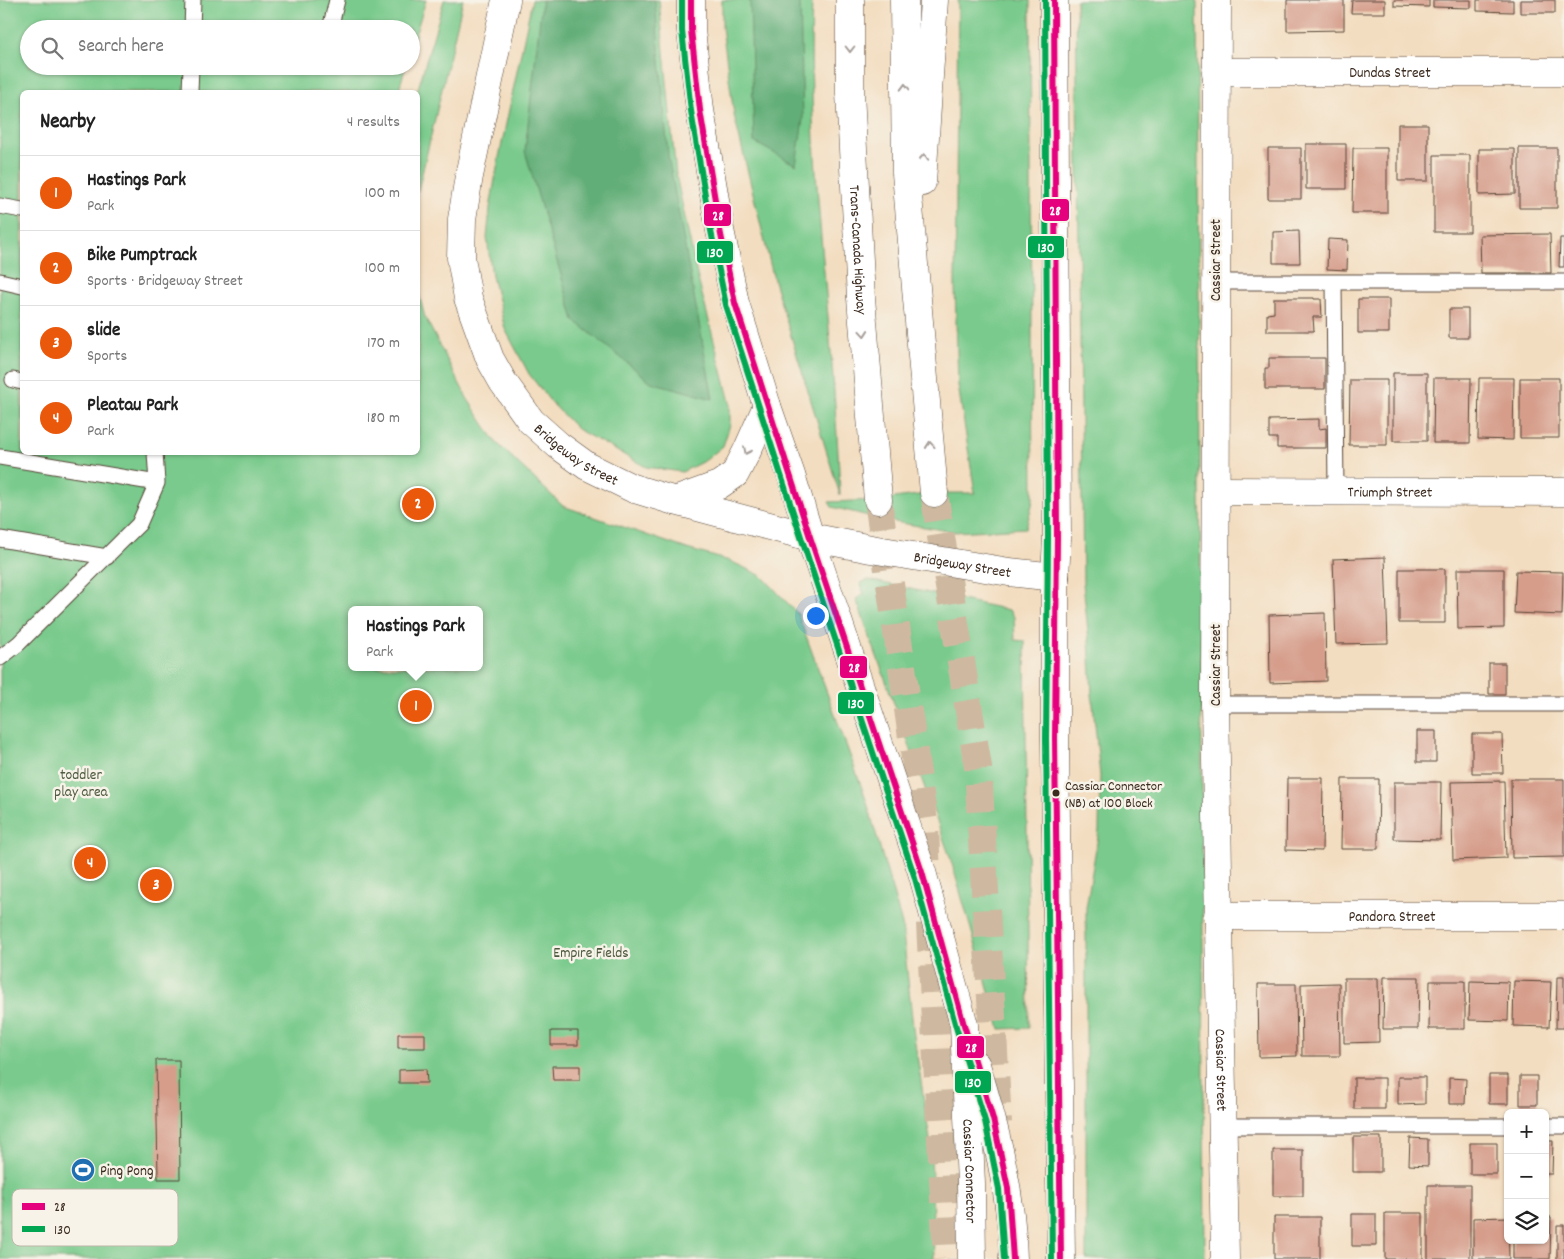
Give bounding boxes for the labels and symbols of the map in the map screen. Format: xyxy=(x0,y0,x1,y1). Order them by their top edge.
one-way arrow xyxy=(845,45,855,53)
street label: Dundas Street xyxy=(1349,63,1431,85)
one-way arrow xyxy=(900,83,910,91)
one-way arrow xyxy=(918,153,929,161)
street label: Trans-Canada Highway xyxy=(842,185,871,317)
line badge: 28 xyxy=(1041,198,1070,222)
text: 28 xyxy=(1049,202,1061,222)
line badge: 28 xyxy=(703,203,732,227)
text: 28 xyxy=(712,207,724,227)
street label: Cassiar Street xyxy=(1206,218,1228,301)
line badge: 130 xyxy=(1027,235,1065,259)
text: 130 xyxy=(1038,239,1054,259)
line badge: 130 xyxy=(696,240,734,264)
text: 130 xyxy=(707,244,723,264)
one-way arrow xyxy=(858,330,869,338)
street label: Bridgeway Street xyxy=(528,419,622,493)
one-way arrow xyxy=(925,440,936,448)
one-way arrow xyxy=(743,446,753,455)
street label: Triumph Street xyxy=(1348,482,1433,505)
pin: 2 xyxy=(402,485,434,523)
street label: Bridgeway Street xyxy=(912,547,1013,585)
your location xyxy=(803,603,829,629)
street label: Cassiar Street xyxy=(1206,623,1228,706)
line badge: 28 xyxy=(839,655,868,679)
text: 28 xyxy=(848,659,860,679)
pin: 1 xyxy=(400,687,432,725)
line badge: 130 xyxy=(837,691,875,715)
text: 130 xyxy=(848,695,864,715)
park label: toddler play area xyxy=(54,765,109,804)
place label: Cassiar Connector (NB) at 100 Block xyxy=(1065,777,1163,814)
marker: Cassiar Connector (NB) at 100 Block xyxy=(1051,788,1061,798)
pin: 4 xyxy=(74,844,106,882)
pin: 3 xyxy=(140,866,172,904)
street label: Pandora Street xyxy=(1348,907,1436,929)
park label: Empire Fields xyxy=(553,943,629,965)
street label: Cassiar Street xyxy=(1208,1029,1231,1112)
line badge: 28 xyxy=(956,1035,985,1059)
text: 28 xyxy=(965,1039,977,1059)
line badge: 130 xyxy=(954,1070,992,1094)
text: 130 xyxy=(965,1074,981,1094)
street label: Cassiar Connector xyxy=(955,1118,981,1224)
sports icon: Ping Pong xyxy=(70,1157,96,1183)
place label: Ping Pong xyxy=(100,1161,153,1183)
legend xyxy=(12,1189,178,1246)
text: 28 xyxy=(54,1198,66,1218)
text: 130 xyxy=(54,1221,71,1241)

